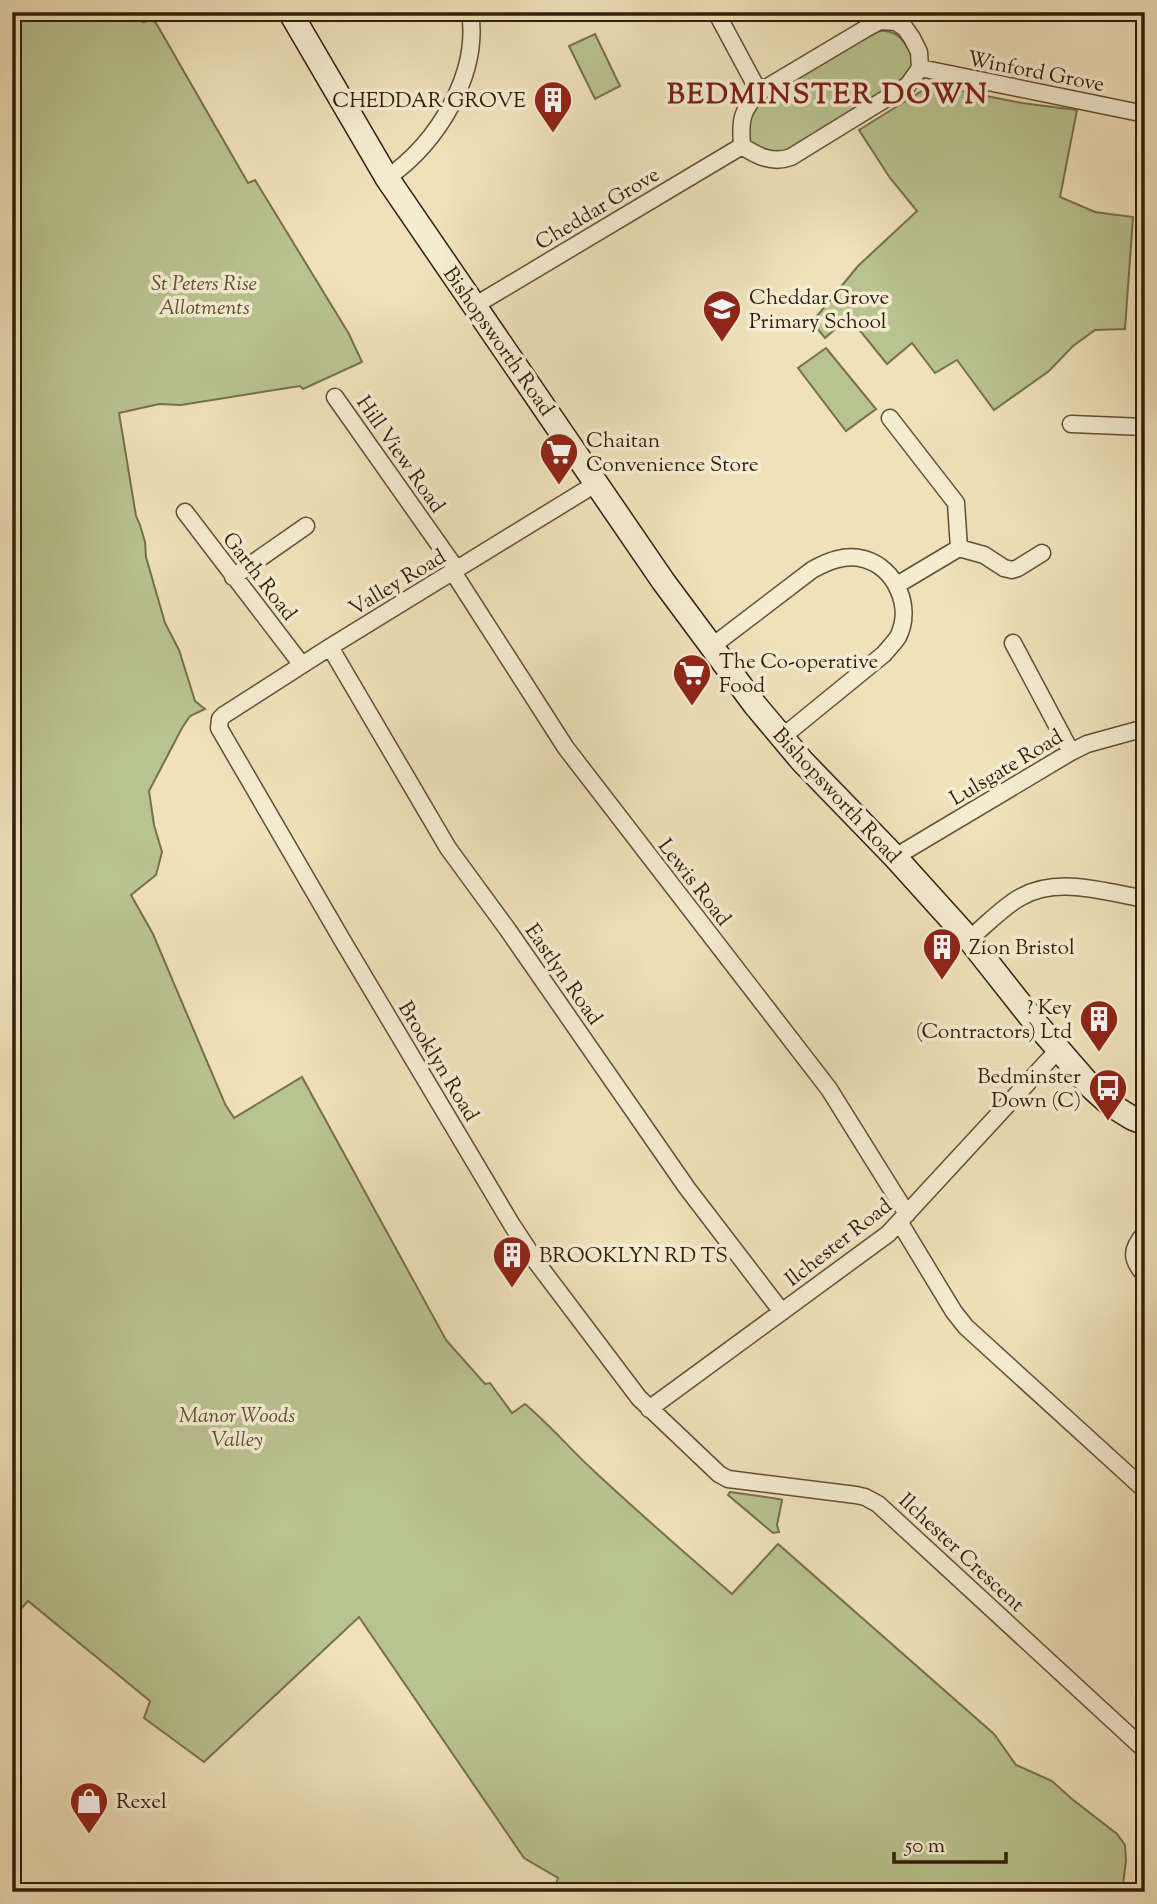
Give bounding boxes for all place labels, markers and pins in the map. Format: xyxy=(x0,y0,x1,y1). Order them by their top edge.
building icon: CHEDDAR GROVE xyxy=(532,79,574,134)
place label: CHEDDAR GROVE xyxy=(332,87,526,117)
place label: Cheddar Grove Primary School xyxy=(749,284,889,338)
school or university icon: Cheddar Grove Primary School xyxy=(701,288,743,343)
place label: Chaitan Convenience Store xyxy=(586,427,759,481)
supermarket icon: Chaitan Convenience Store xyxy=(538,431,580,486)
place label: The Co-operative Food xyxy=(719,648,878,702)
supermarket icon: The Co-operative Food xyxy=(671,652,713,707)
building icon: Zion Bristol xyxy=(921,926,963,981)
place label: Zion Bristol xyxy=(969,934,1075,964)
place label: ? Key (Contractors) Ltd xyxy=(916,994,1073,1048)
building icon: ? Key (Contractors) Ltd xyxy=(1078,998,1120,1053)
place label: Bedminster Down (C) xyxy=(977,1063,1081,1117)
bus stop icon: Bedminster Down (C) xyxy=(1087,1067,1129,1122)
building icon: BROOKLYN RD TS xyxy=(491,1234,533,1289)
place label: BROOKLYN RD TS xyxy=(539,1242,728,1272)
shop icon: Rexel xyxy=(68,1780,110,1835)
place label: Rexel xyxy=(116,1788,167,1818)

